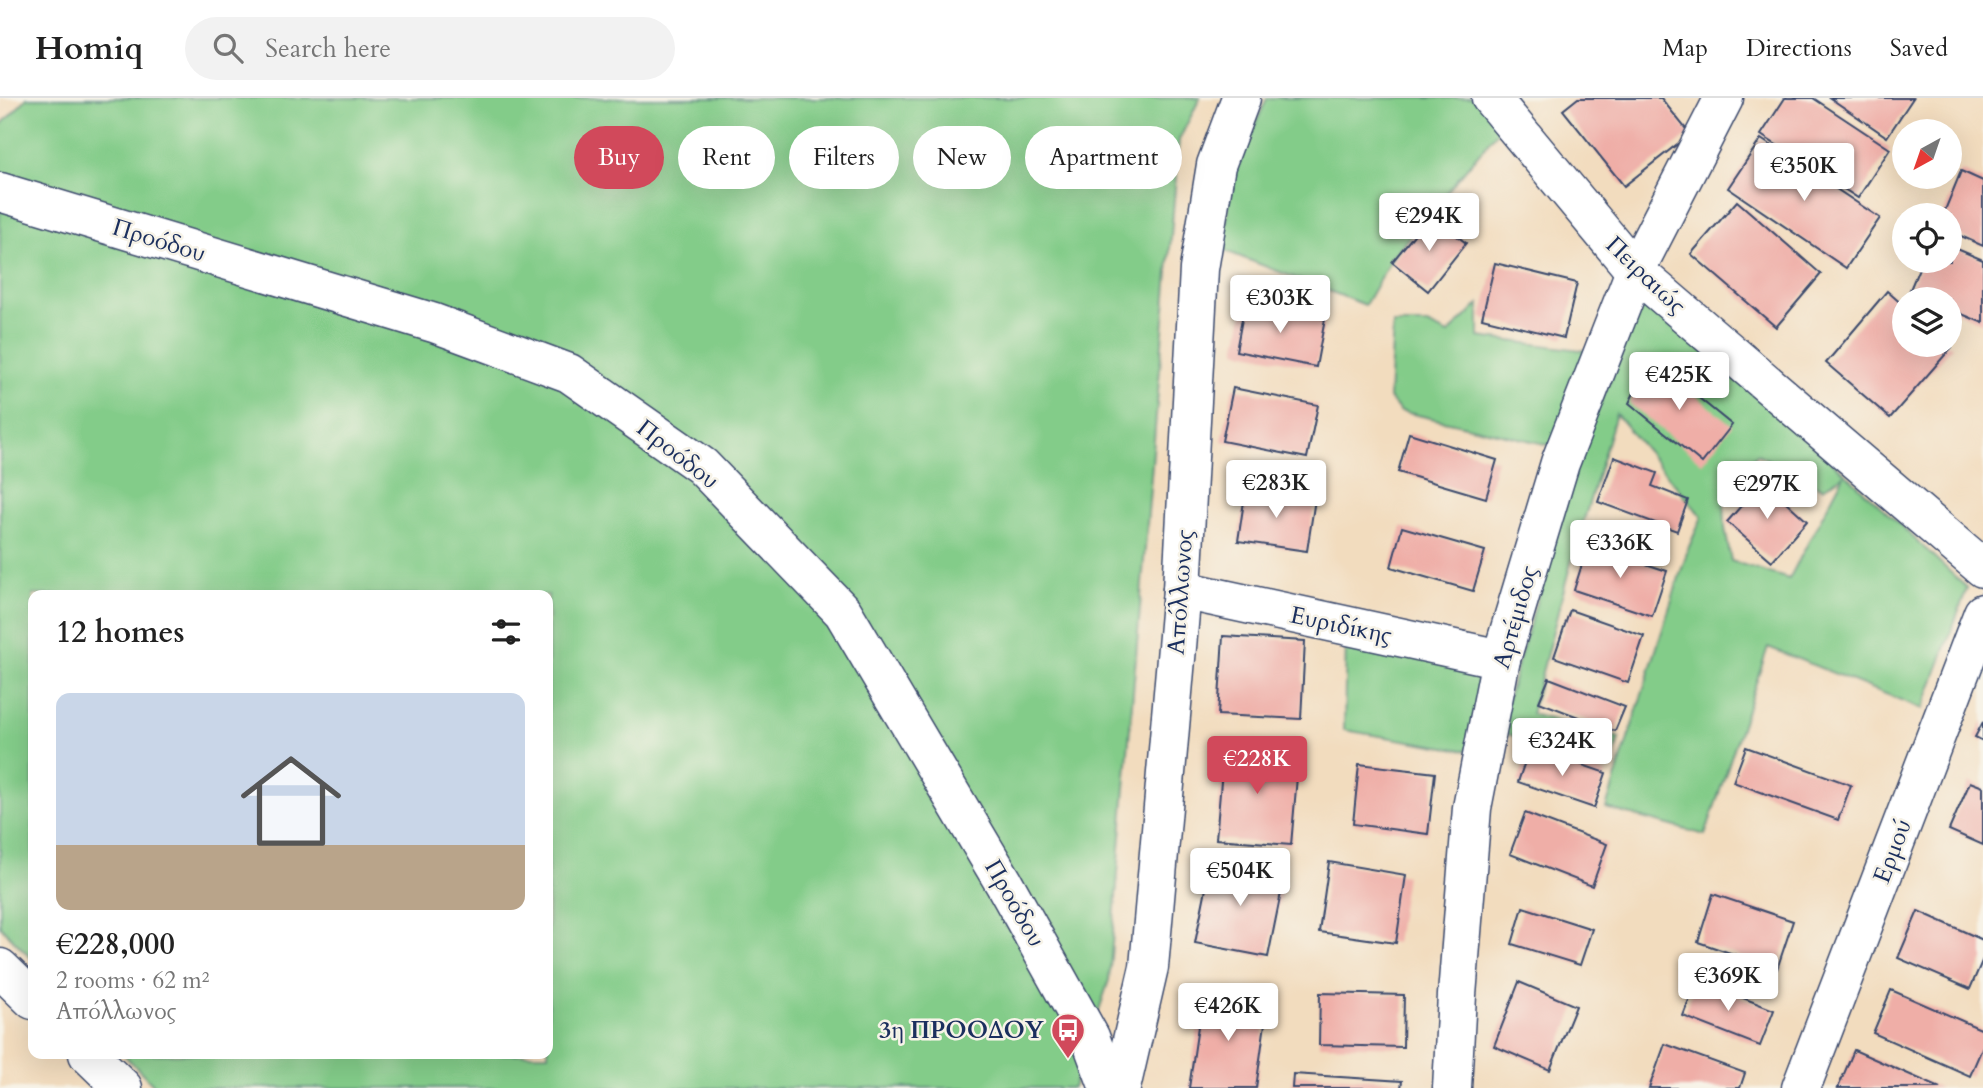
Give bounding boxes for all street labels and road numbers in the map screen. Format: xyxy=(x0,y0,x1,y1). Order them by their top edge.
street label: Προόδου xyxy=(108,211,209,270)
street label: Πειραιώς xyxy=(1598,229,1693,322)
street label: Προόδου xyxy=(630,412,726,497)
street label: Απόλλωνος xyxy=(1160,528,1201,656)
street label: Αρτέμιδος xyxy=(1485,562,1546,673)
street label: Ευριδίκης xyxy=(1287,599,1395,652)
street label: Ερμού xyxy=(1865,814,1920,888)
street label: Προόδου xyxy=(976,854,1053,953)

